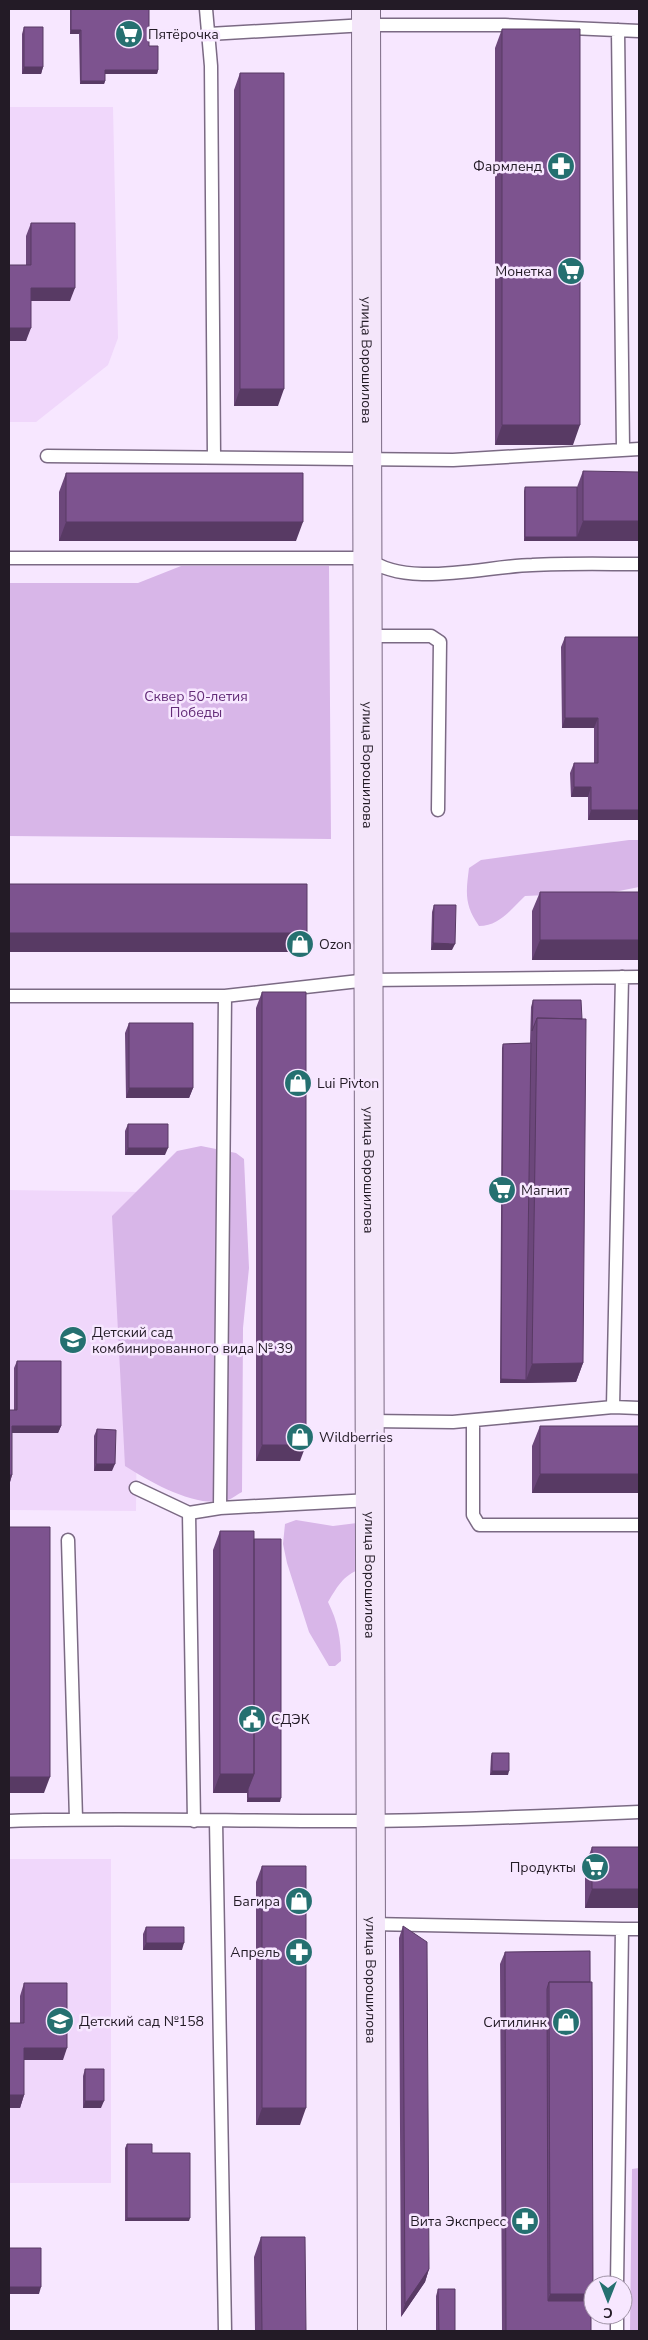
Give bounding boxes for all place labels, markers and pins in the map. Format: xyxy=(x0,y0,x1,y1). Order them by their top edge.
supermarket icon: Пятёрочка xyxy=(114,19,144,49)
place label: Пятёрочка xyxy=(148,25,219,44)
pharmacy icon: Фармленд xyxy=(546,151,576,181)
place label: Фармленд xyxy=(473,157,542,176)
supermarket icon: Монетка xyxy=(556,256,586,286)
place label: Монетка xyxy=(495,262,552,281)
shop icon: Ozon xyxy=(285,929,315,959)
place label: Ozon xyxy=(319,935,352,954)
shop icon: Lui Pivton xyxy=(283,1068,313,1098)
place label: Lui Pivton xyxy=(317,1074,379,1093)
supermarket icon: Магнит xyxy=(487,1175,517,1205)
place label: Магнит xyxy=(521,1181,570,1200)
place label: Детский сад комбинированного вида № 39 xyxy=(92,1323,293,1358)
school or university icon: Детский сад комбинированного вида № 39 xyxy=(58,1325,88,1355)
shop icon: Wildberries xyxy=(285,1422,315,1452)
place label: Wildberries xyxy=(319,1428,393,1447)
public building icon: СДЭК xyxy=(237,1704,267,1734)
place label: СДЭК xyxy=(271,1710,310,1729)
supermarket icon: Продукты xyxy=(580,1852,610,1882)
place label: Продукты xyxy=(510,1858,576,1877)
shop icon: Багира xyxy=(284,1886,314,1916)
place label: Багира xyxy=(233,1892,280,1911)
pharmacy icon: Апрель xyxy=(284,1937,314,1967)
place label: Апрель xyxy=(230,1943,280,1962)
school or university icon: Детский сад №158 xyxy=(45,2006,75,2036)
shop icon: Ситилинк xyxy=(551,2007,581,2037)
place label: Детский сад №158 xyxy=(79,2012,204,2031)
place label: Ситилинк xyxy=(483,2013,548,2032)
pharmacy icon: Вита Экспресс xyxy=(510,2206,540,2236)
place label: Вита Экспресс xyxy=(410,2212,506,2231)

